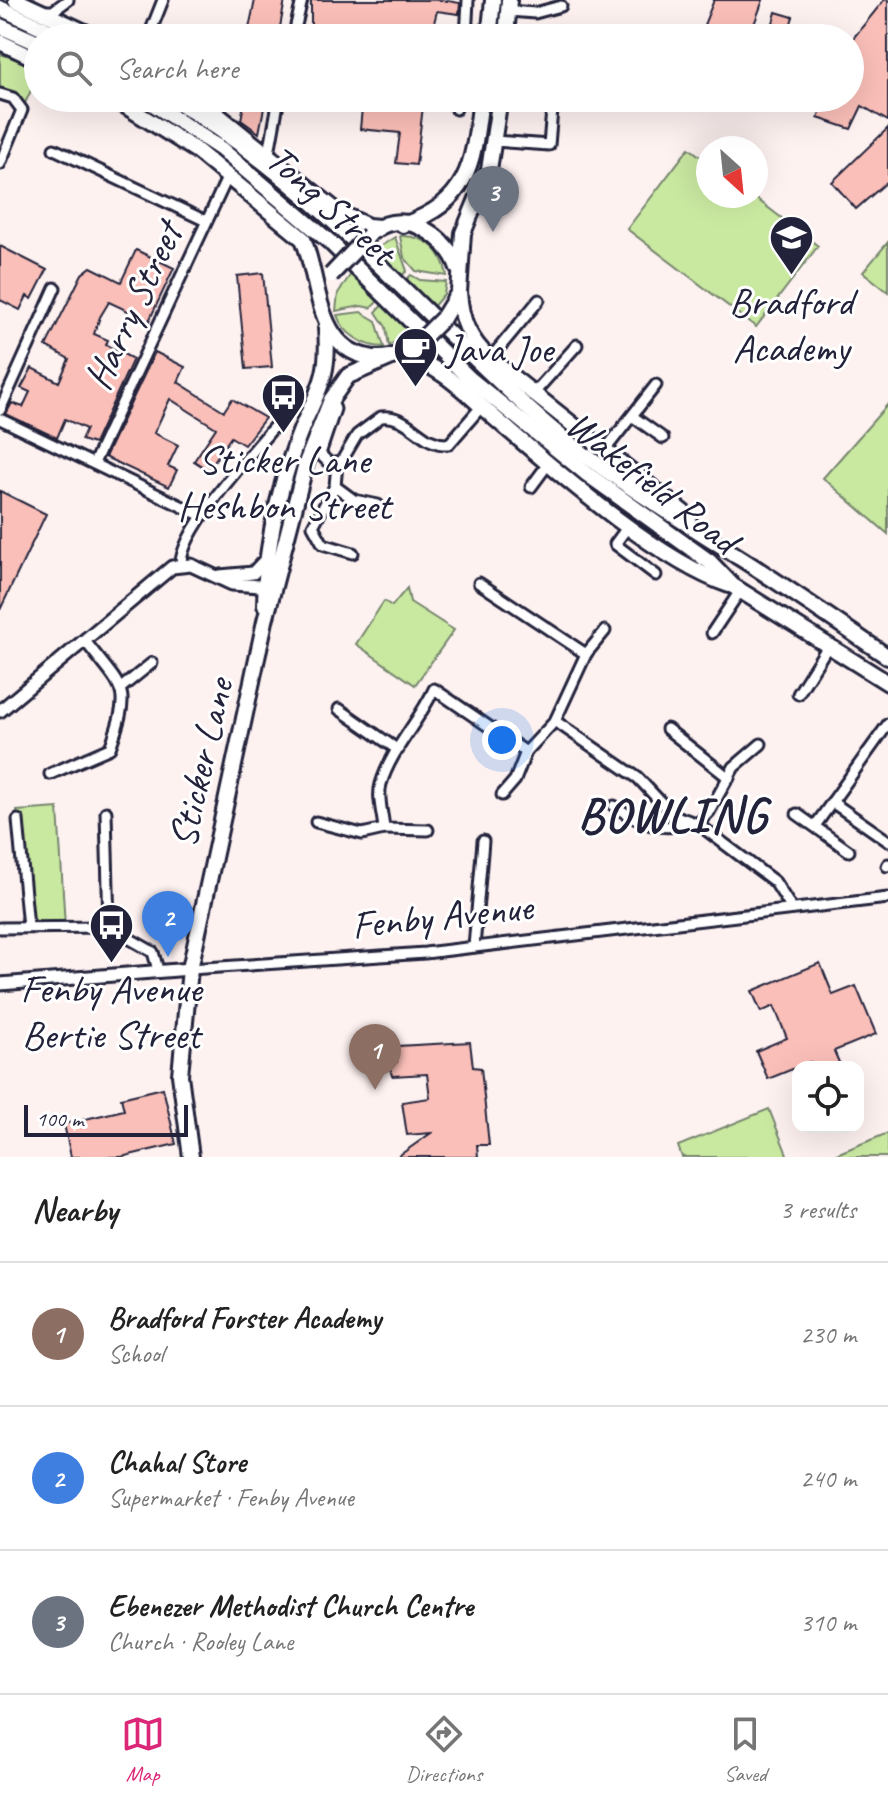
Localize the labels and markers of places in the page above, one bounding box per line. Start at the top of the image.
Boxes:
pin: 3 [467,166,519,232]
school or university icon: Bradford Academy [767,214,815,277]
place label: Bradford Academy [729,277,859,373]
place label: Java Joe [444,324,556,374]
cafe icon: Java Joe [391,325,439,388]
bus stop icon: Sticker Lane Heshbon Street [260,372,308,435]
place label: Sticker Lane Heshbon Street [178,435,394,531]
pin: 2 [142,891,194,957]
bus stop icon: Fenby Avenue Bertie Street [87,901,135,964]
place label: Fenby Avenue Bertie Street [20,964,205,1060]
pin: 1 [349,1024,401,1090]

